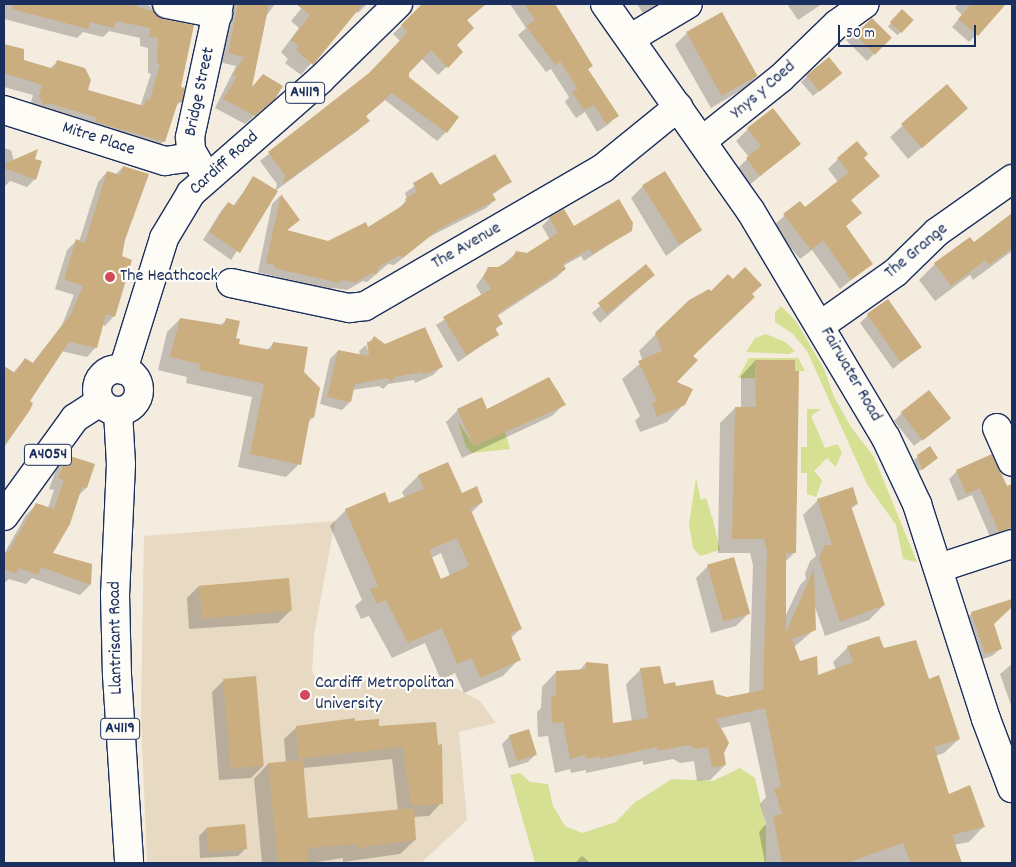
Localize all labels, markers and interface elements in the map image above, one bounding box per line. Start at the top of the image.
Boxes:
scale bar [841,15,978,47]
text: 50 m [846,23,875,45]
street label: Bridge Street [181,45,221,139]
street label: Ynys y Coed [727,57,801,125]
road number: A4119 [285,80,325,106]
street label: Mitre Place [59,118,137,162]
street label: Cardiff Road [186,127,264,201]
street label: The Avenue [428,218,506,276]
street label: The Grange [881,219,953,285]
place label: The Heathcock [120,266,218,288]
marker: The Heathcock [104,271,116,283]
street label: Fairwater Road [814,324,886,426]
road number: A4054 [23,442,73,468]
street label: Llantrisant Road [105,581,129,695]
place label: Cardiff Metropolitan University [315,674,454,716]
marker: Cardiff Metropolitan University [299,689,311,701]
road number: A4119 [100,716,140,742]

